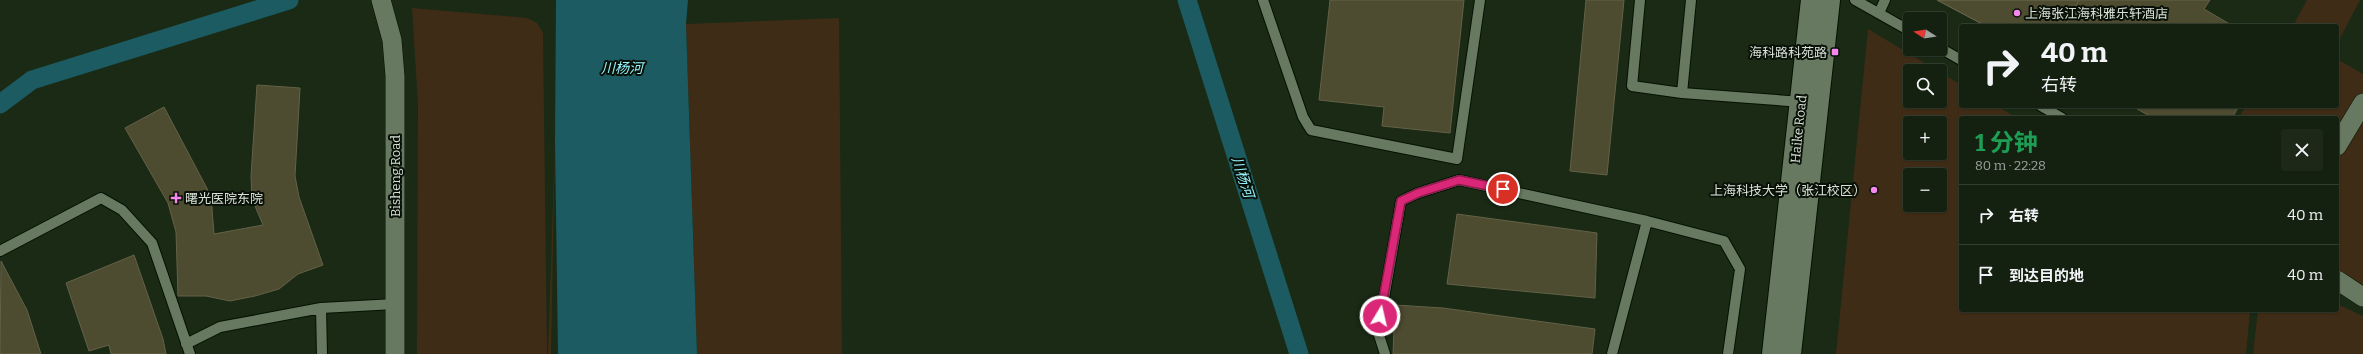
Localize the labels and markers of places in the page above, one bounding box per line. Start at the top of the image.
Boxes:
place label: 上海张江海科雅乐轩酒店 [2025,6,2168,21]
marker: 上海张江海科雅乐轩酒店 [2012,8,2022,18]
place label: 海科路科苑路 [1749,45,1827,60]
marker: 海科路科苑路 [1830,47,1840,57]
pin [1486,172,1520,206]
place label: 上海科技大学（张江校区） [1710,183,1866,198]
marker: 上海科技大学（张江校区） [1869,185,1879,195]
place label: 曙光医院东院 [185,191,263,206]
marker: 曙光医院东院 [170,192,182,204]

